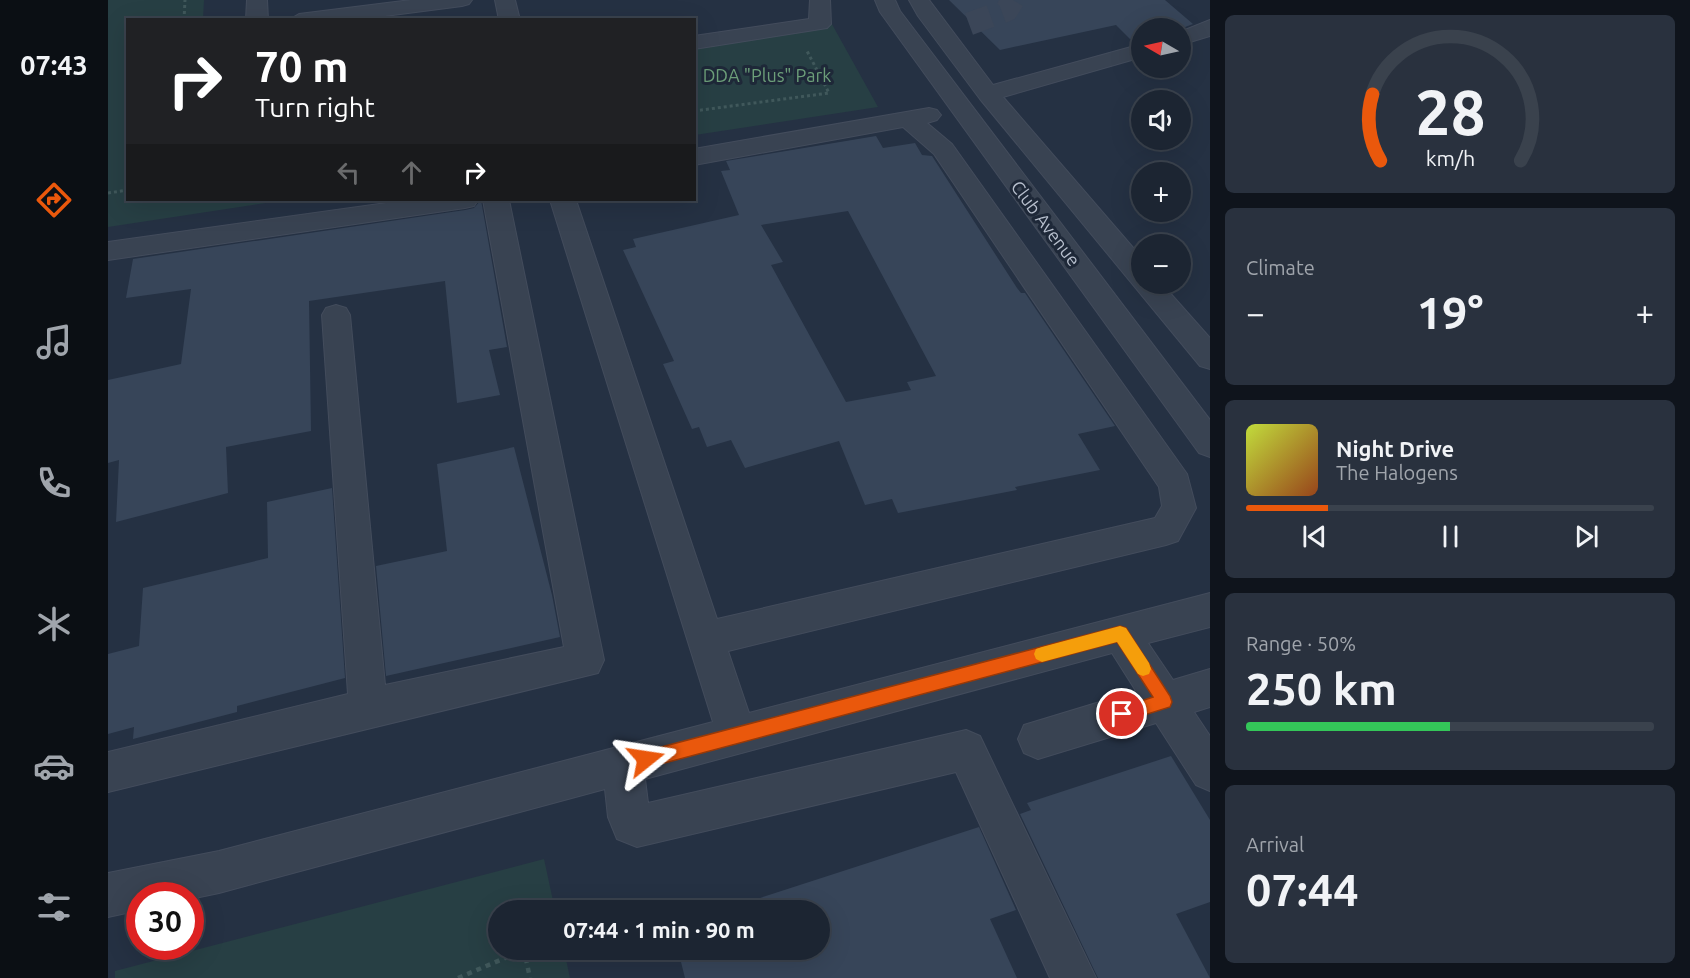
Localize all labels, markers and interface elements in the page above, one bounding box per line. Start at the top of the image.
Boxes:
north arrow [1131,18,1191,78]
map controls [1131,18,1191,294]
icon: right [156,42,234,120]
text: 70 m [255,43,349,90]
text: 07:43 [20,50,88,80]
park label: DDA "Plus" Park [703,65,831,85]
text: 28 [1415,77,1485,147]
button: sound [1131,90,1191,150]
text: Turn right [255,92,375,122]
text: km/h [1425,146,1475,170]
icon: left [332,156,365,189]
icon: ahead [395,156,428,189]
icon: right [458,156,491,189]
button: + [1131,162,1191,222]
street label: Club Avenue [1008,177,1084,269]
icon: directions [33,179,75,221]
button: − [1131,234,1191,294]
text: Climate [1246,256,1315,279]
text: 19° [1417,287,1483,338]
text: − [1246,294,1265,331]
text: + [1635,294,1654,331]
icon: music [33,321,75,363]
text: Night Drive [1336,436,1454,461]
text: The Halogens [1336,461,1458,484]
icon: phone [33,462,75,504]
icon: previous [1298,520,1331,553]
icon: pause [1434,520,1467,553]
icon: next [1570,520,1603,553]
icon: climate [33,603,75,645]
text: Range · 50% [1246,632,1356,655]
text: 250 km [1246,663,1397,714]
pin [1096,688,1147,739]
icon: arrive [1105,697,1138,730]
position arrow [614,727,678,791]
icon: car [33,745,75,787]
text: Arrival [1246,833,1304,856]
text: 07:44 [1246,864,1359,915]
speed limit sign: 30 [126,882,204,960]
icon: filters [33,886,75,928]
text: 07:44 · 1 min · 90 m [563,917,755,942]

